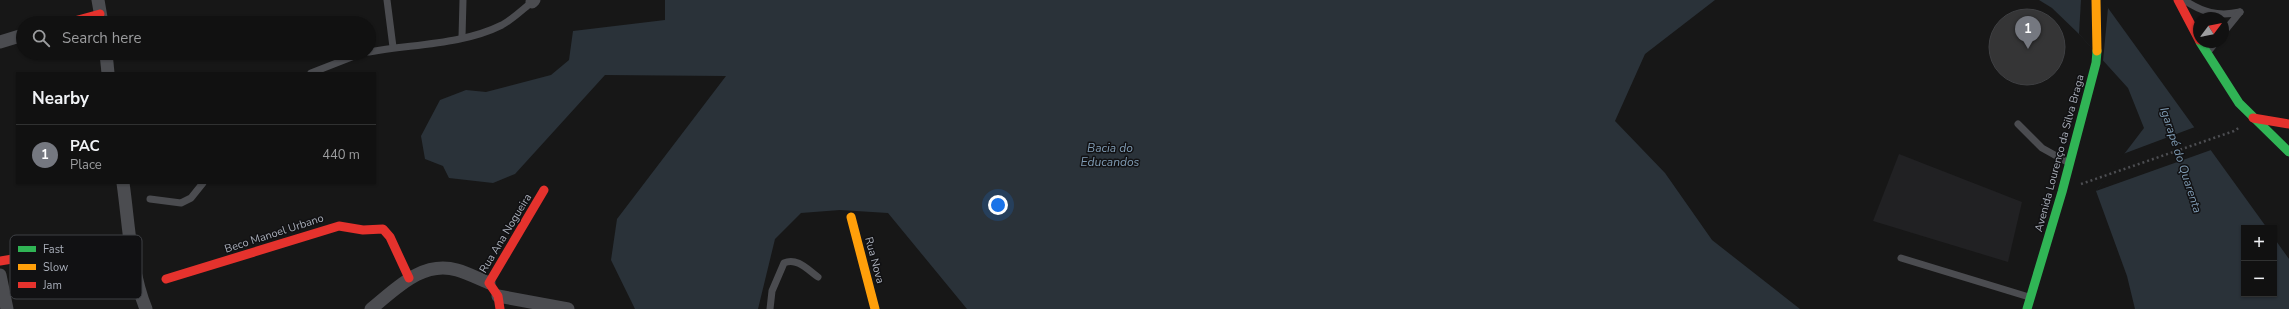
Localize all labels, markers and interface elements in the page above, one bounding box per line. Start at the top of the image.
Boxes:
north arrow [2193,12,2229,48]
search box [16,16,376,60]
pin: 1 [2015,16,2041,49]
icon: search [30,27,52,49]
text: Search here [62,28,142,48]
street label: Avenida Lourenço da Silva Braga [2031,73,2088,233]
text: Nearby [32,87,89,110]
water label: Igarapé do Quarenta [2156,105,2206,215]
text: PAC [70,136,100,156]
water label: Bacia do Educandos [1081,140,1140,170]
text: 1 [41,146,49,164]
text: 440 m [322,146,360,164]
text: Place [70,156,102,174]
street label: Rua Ana Nogueira [476,191,535,276]
your location [988,195,1008,215]
street label: Beco Manoel Urbano [223,210,326,257]
map controls [2241,225,2277,297]
button: + [2241,225,2277,261]
legend [10,235,142,299]
street label: Rua Nova [861,235,888,285]
text: Fast [43,242,64,257]
text: Slow [43,260,68,275]
button: − [2241,261,2277,297]
text: Jam [42,278,62,293]

